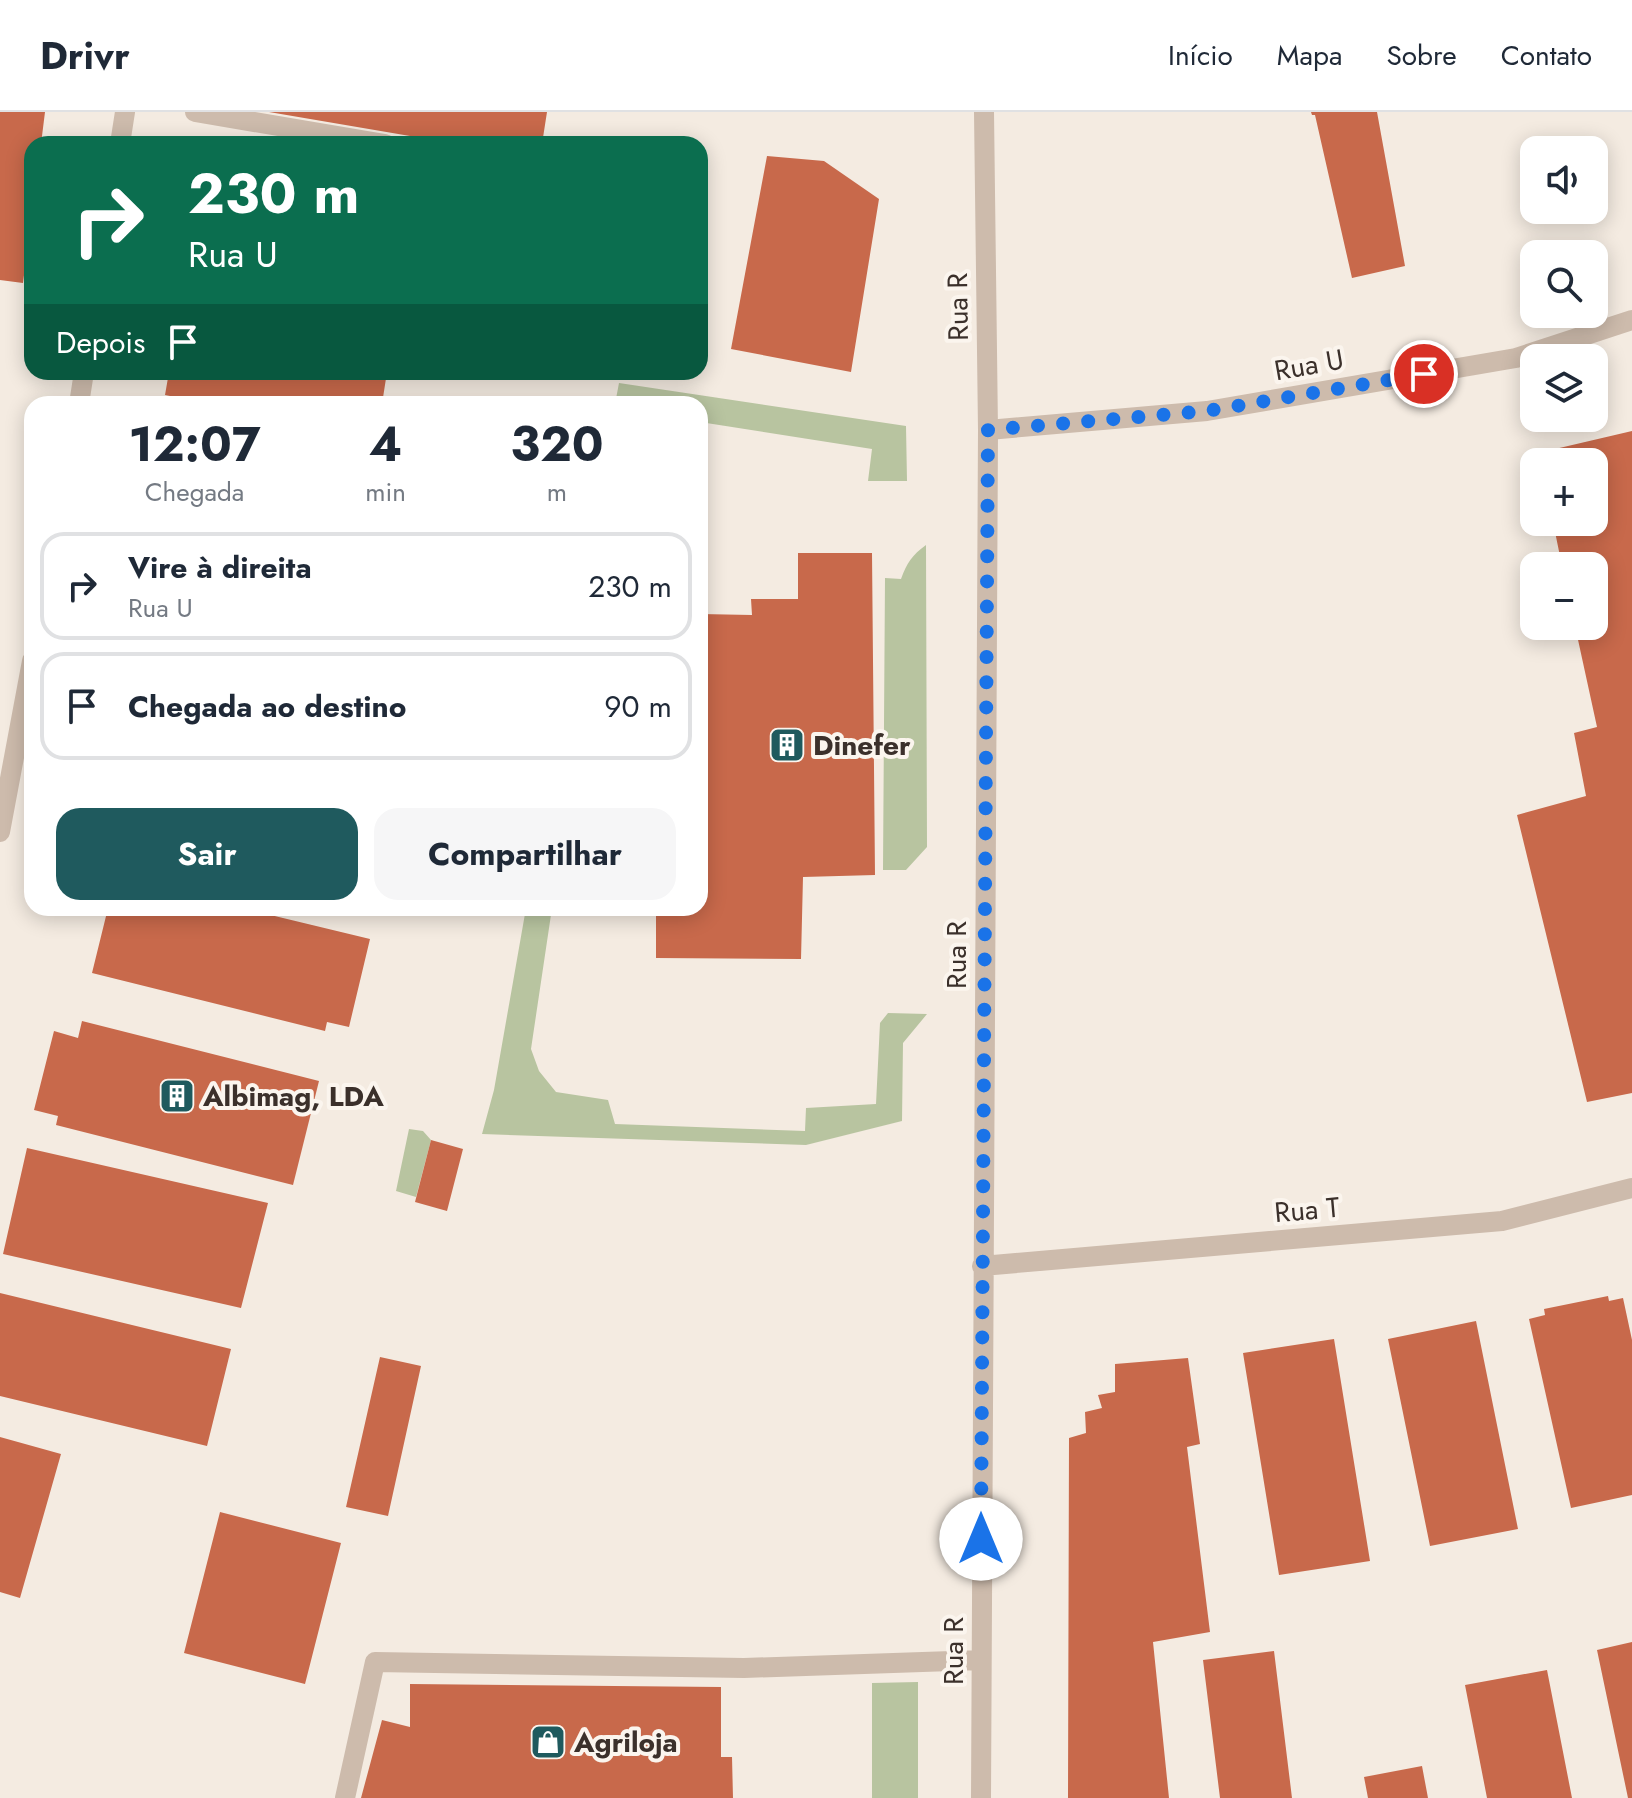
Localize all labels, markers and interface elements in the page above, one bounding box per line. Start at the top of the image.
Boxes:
text: Drivr [40,28,130,83]
text: Início [1168,35,1233,76]
text: Mapa [1277,35,1342,76]
text: Sobre [1386,35,1457,76]
text: Contato [1501,35,1592,76]
map controls [1520,136,1608,640]
button: sound [1520,136,1608,224]
text: 230 m [188,153,359,234]
icon: right [56,168,160,272]
text: Rua U [188,228,278,280]
button: search [1520,240,1608,328]
street label: Rua R [937,272,979,341]
icon: arrive [161,320,205,364]
text: Depois [56,321,145,364]
street label: Rua U [1271,339,1347,391]
pin [1390,340,1458,408]
button: layers [1520,344,1608,432]
icon: arrive [1402,352,1446,396]
text: 12:07 [129,410,261,479]
text: 4 [369,410,402,479]
text: 320 [510,410,603,479]
button: + [1520,448,1608,536]
text: Chegada [145,473,244,511]
text: min [365,473,406,511]
text: m [547,473,567,511]
text: Vire à direita [128,546,312,589]
button: − [1520,552,1608,640]
icon: right [60,564,104,608]
text: 230 m [588,565,672,608]
text: Rua U [128,589,193,627]
icon: arrive [60,684,104,728]
text: Chegada ao destino [128,685,406,728]
text: 90 m [604,685,672,728]
place label: Dinefer [813,725,911,766]
building icon: Dinefer [768,726,806,764]
button: Sair [56,808,358,900]
button: Compartilhar [374,808,676,900]
street label: Rua R [936,921,977,989]
place label: Albimag, LDA [202,1076,384,1117]
building icon: Albimag, LDA [158,1077,196,1115]
street label: Rua T [1273,1187,1341,1233]
position arrow [939,1497,1023,1581]
street label: Rua R [933,1617,974,1685]
place label: Agriloja [573,1722,678,1763]
shop icon: Agriloja [529,1723,567,1761]

